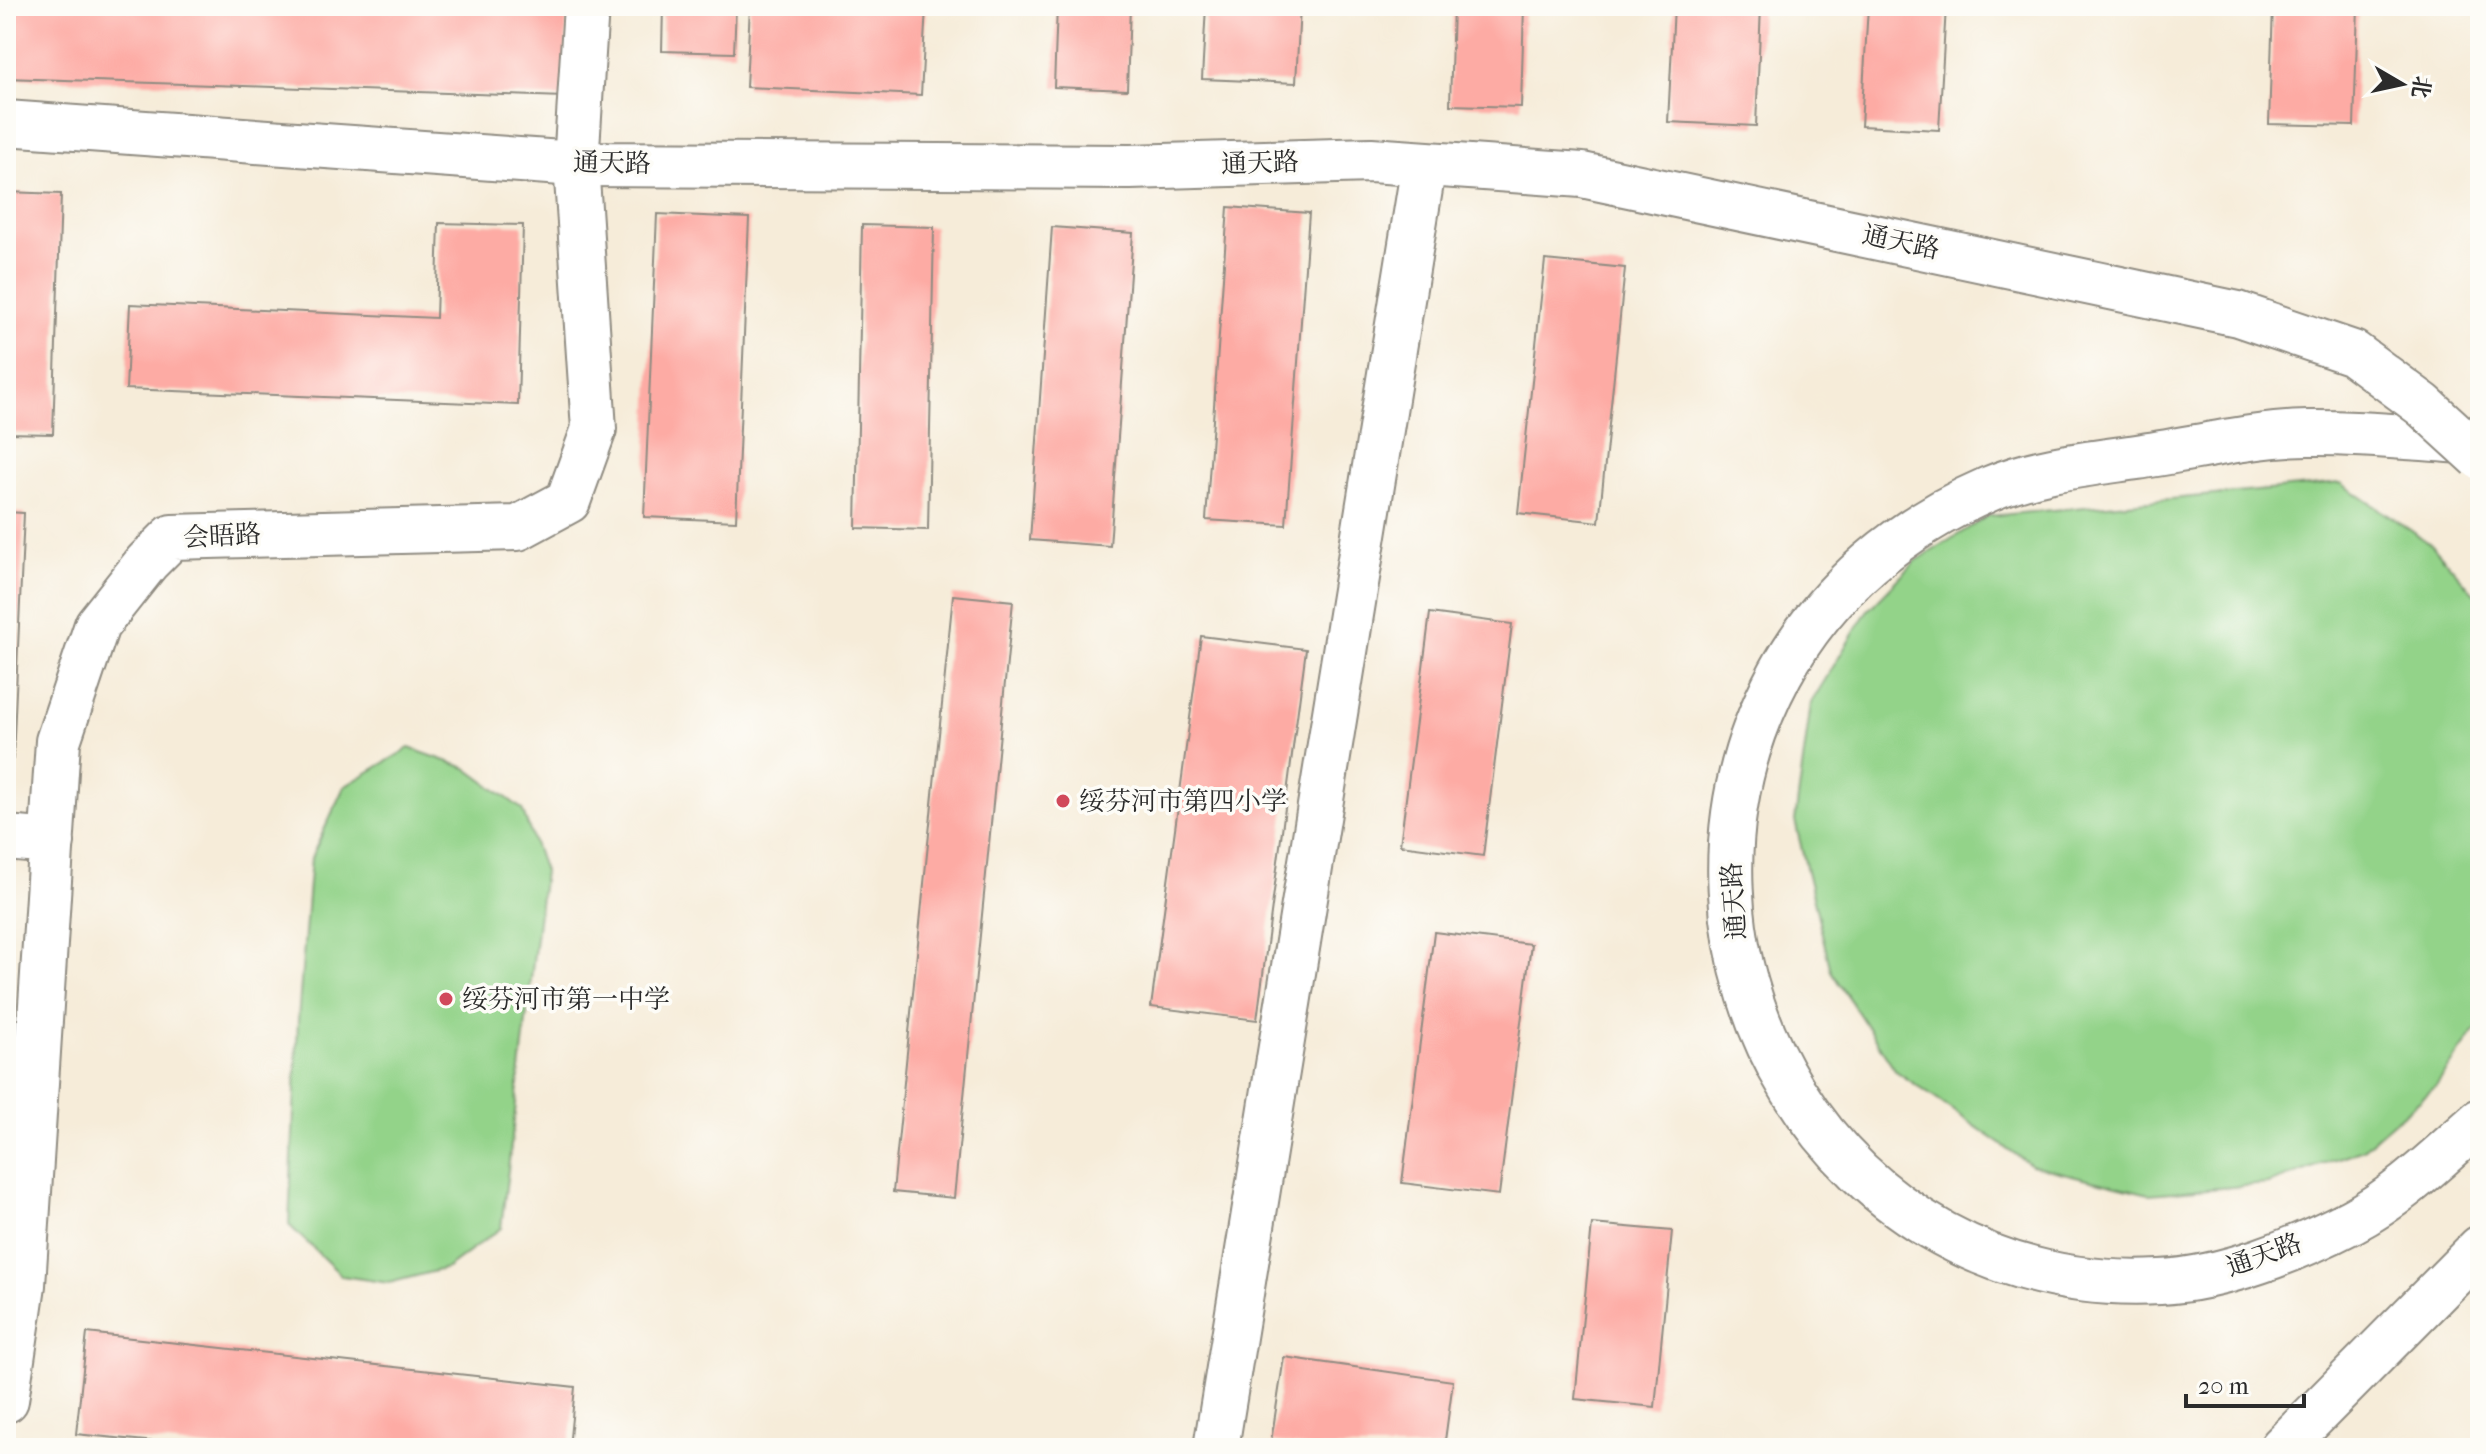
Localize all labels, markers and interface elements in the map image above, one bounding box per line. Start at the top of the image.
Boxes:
north arrow [2362,44,2442,124]
text: 北 [2406,74,2435,100]
street label: 通天路 [1220,146,1300,180]
street label: 通天路 [573,147,651,179]
street label: 通天路 [1860,219,1942,265]
street label: 会晤路 [182,518,262,554]
place label: 绥芬河市第四小学 [1079,786,1287,817]
marker: 绥芬河市第四小学 [1054,792,1072,810]
street label: 通天路 [1716,861,1752,941]
place label: 绥芬河市第一中学 [462,984,670,1015]
marker: 绥芬河市第一中学 [437,990,455,1008]
street label: 通天路 [2222,1227,2306,1283]
scale bar [2186,1358,2304,1408]
text: 20 m [2198,1372,2249,1400]

